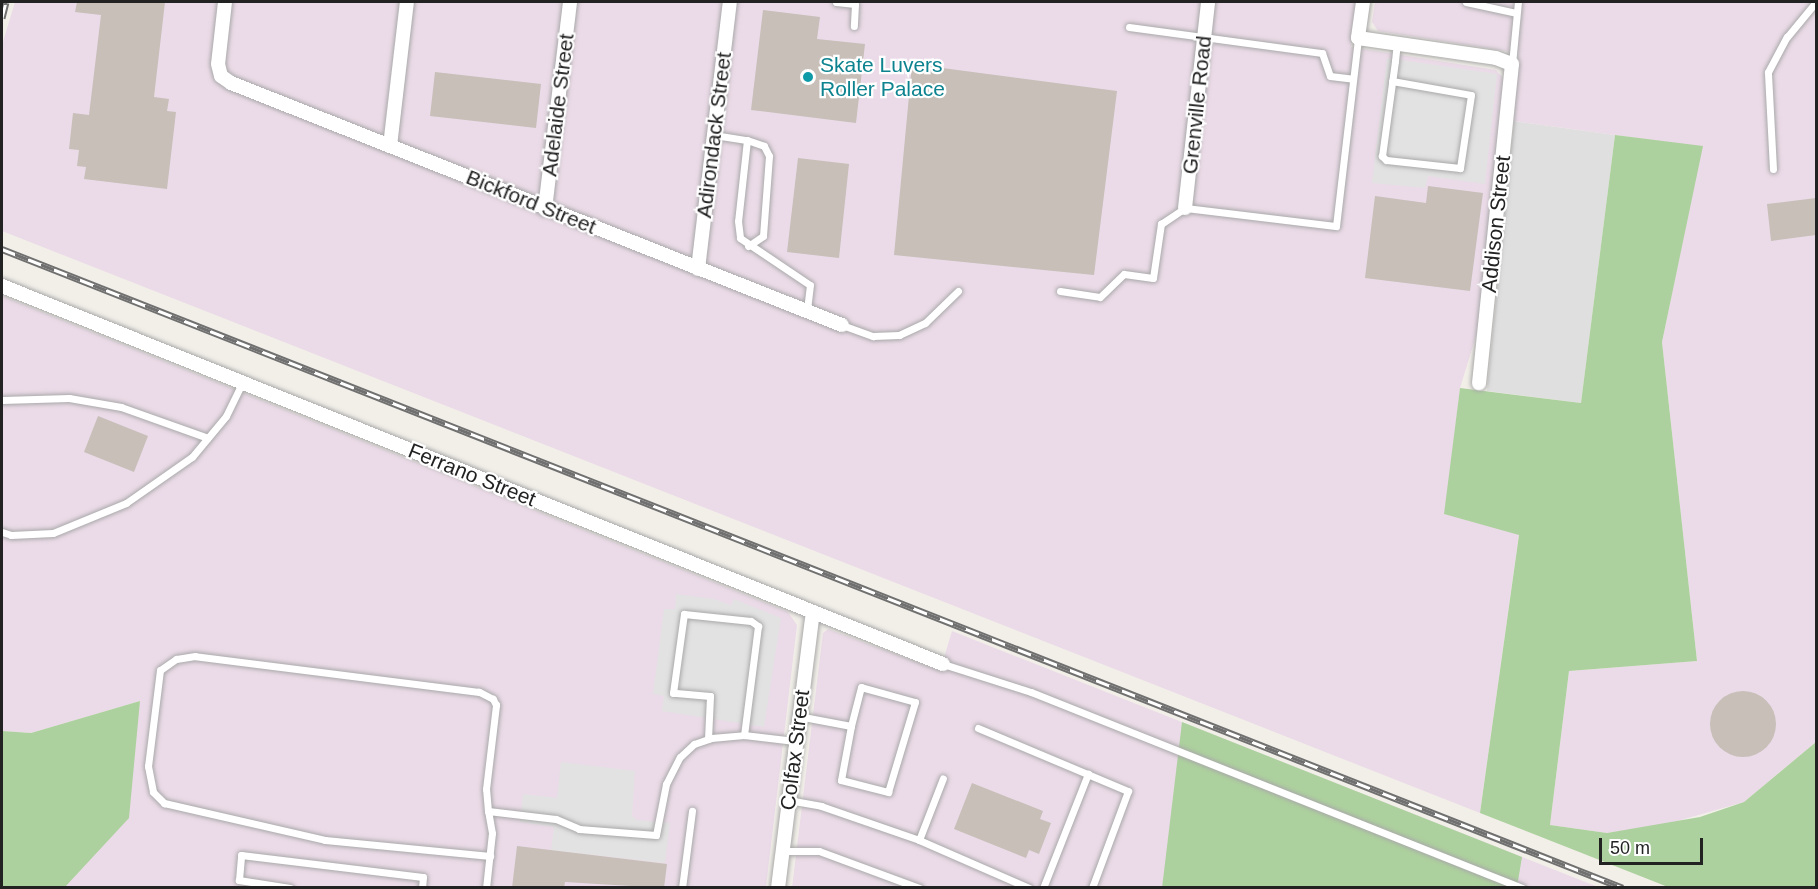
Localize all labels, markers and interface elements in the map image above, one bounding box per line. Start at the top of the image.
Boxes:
street label: Adelaide Street [537,32,579,178]
street label: Grenville Road [1177,35,1217,175]
street label: Adirondack Street [691,51,737,219]
place label: Skate Luvers Roller Palace [820,52,945,102]
marker: Skate Luvers Roller Palace [801,70,815,84]
street label: Addison Street [1476,154,1516,294]
street label: Bickford Street [462,165,600,239]
street label: Ferrano Street [405,438,539,512]
street label: Colfax Street [775,688,815,812]
scale bar [1602,826,1706,864]
text: 50 m [1610,838,1650,858]

